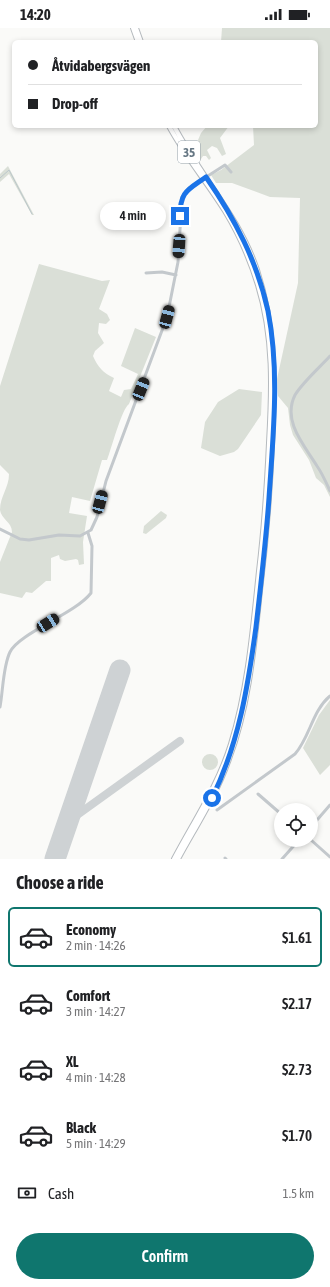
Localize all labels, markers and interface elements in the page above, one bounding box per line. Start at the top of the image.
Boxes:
text: 14:20 [20,6,51,23]
text: Åtvidabergsvägen [52,57,150,74]
text: Drop-off [52,95,98,112]
road number: 35 [178,141,200,163]
callout: 4 min [100,202,166,230]
route end [171,207,189,225]
text: 4 min [120,208,146,223]
car [172,234,186,258]
car [158,304,176,330]
car [131,376,151,402]
car [91,489,109,515]
car [35,612,61,634]
route start [203,789,221,807]
map controls [274,803,318,847]
button: locate [274,803,318,847]
text: Choose a ride [16,872,104,893]
icon: car [18,919,54,955]
text: Economy [66,921,116,938]
text: $1.61 [282,929,312,946]
text: 2 min · 14:26 [66,938,126,953]
icon: car [18,985,54,1021]
text: Comfort [66,987,110,1004]
text: $2.17 [282,995,312,1012]
text: 3 min · 14:27 [66,1004,126,1019]
icon: car [18,1051,54,1087]
text: XL [66,1053,79,1070]
text: $2.73 [282,1061,312,1078]
text: 4 min · 14:28 [66,1070,126,1085]
icon: car [18,1117,54,1153]
text: Black [66,1119,96,1136]
text: $1.70 [282,1127,312,1144]
text: 5 min · 14:29 [66,1136,126,1151]
icon: cash [16,1182,38,1204]
text: Cash [48,1185,74,1202]
text: 1.5 km [283,1186,314,1201]
button: Confirm [16,1233,314,1279]

